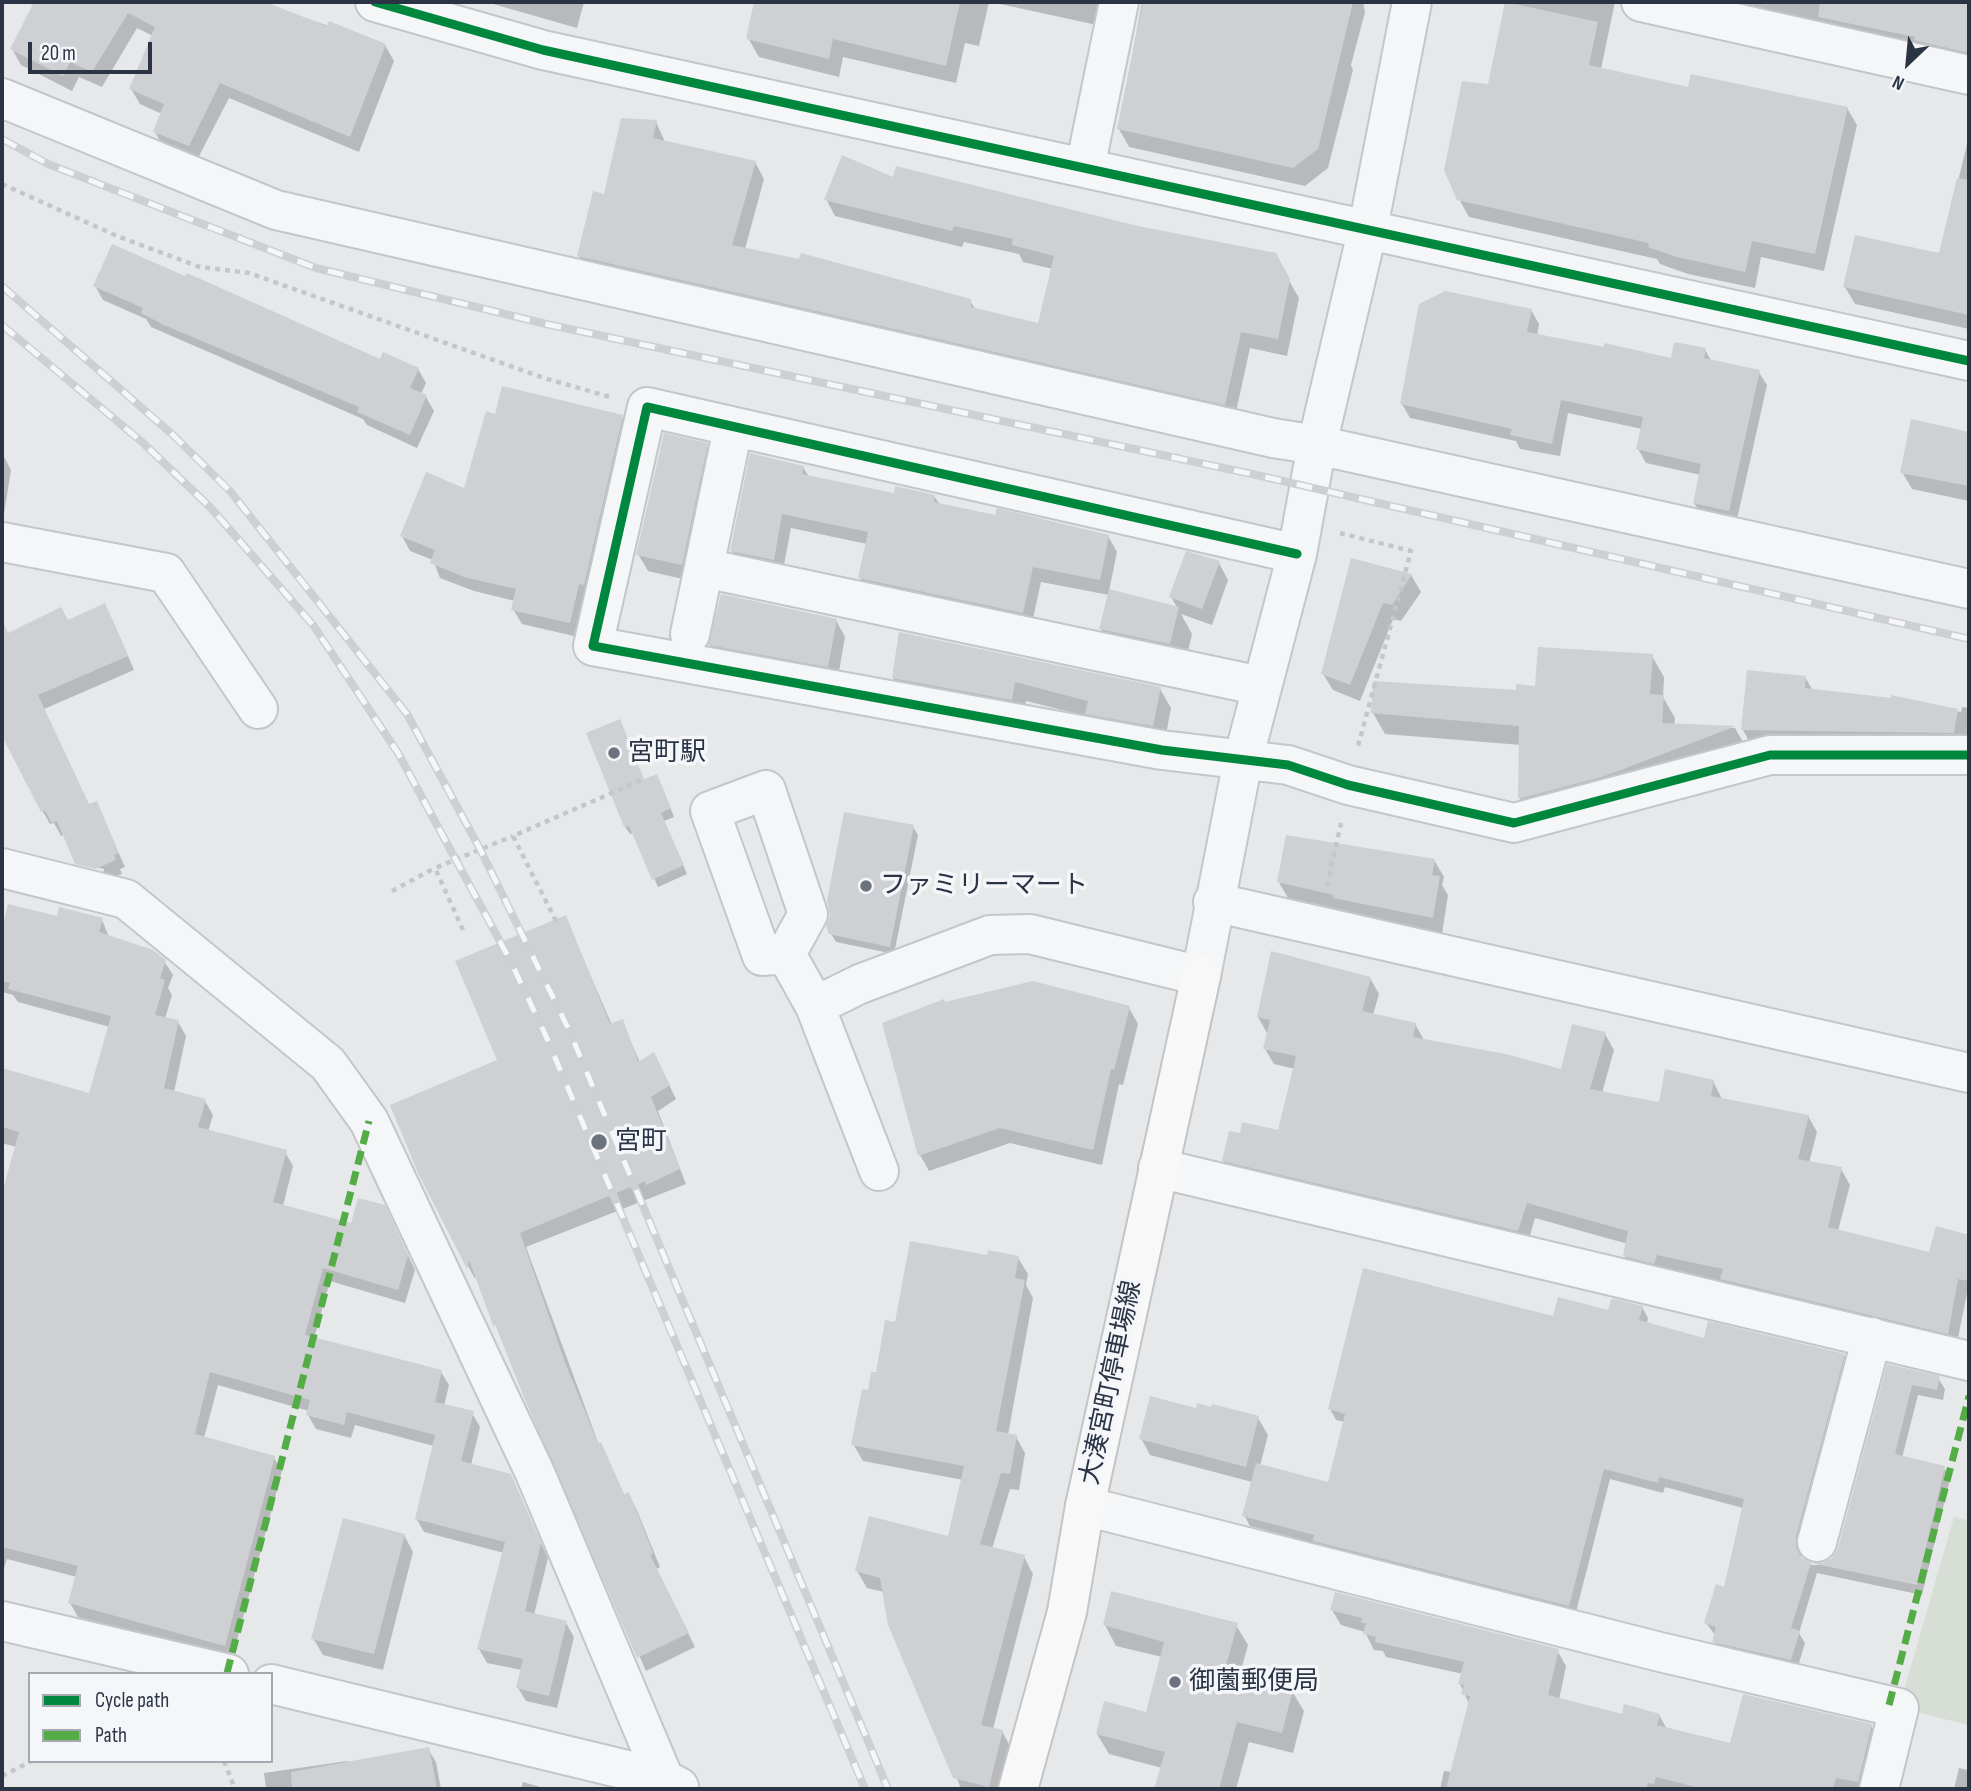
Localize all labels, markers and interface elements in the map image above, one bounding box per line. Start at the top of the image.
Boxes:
scale bar [32,28,156,72]
north arrow [1873,28,1943,98]
text: 20 m [41,41,76,66]
text: N [1889,70,1908,95]
place label: 宮町駅 [628,737,706,769]
marker: 宮町駅 [606,745,622,761]
place label: ファミリーマート [880,870,1088,902]
marker: ファミリーマート [858,878,874,894]
place label: 宮町 [615,1126,667,1158]
marker: 宮町 [589,1132,609,1152]
street label: 大湊宮町停車場線 [1075,1278,1149,1488]
place label: 御薗郵便局 [1189,1666,1319,1698]
legend [28,1672,273,1763]
marker: 御薗郵便局 [1167,1674,1183,1690]
text: Cycle path [95,1688,169,1713]
text: Path [95,1723,127,1748]

